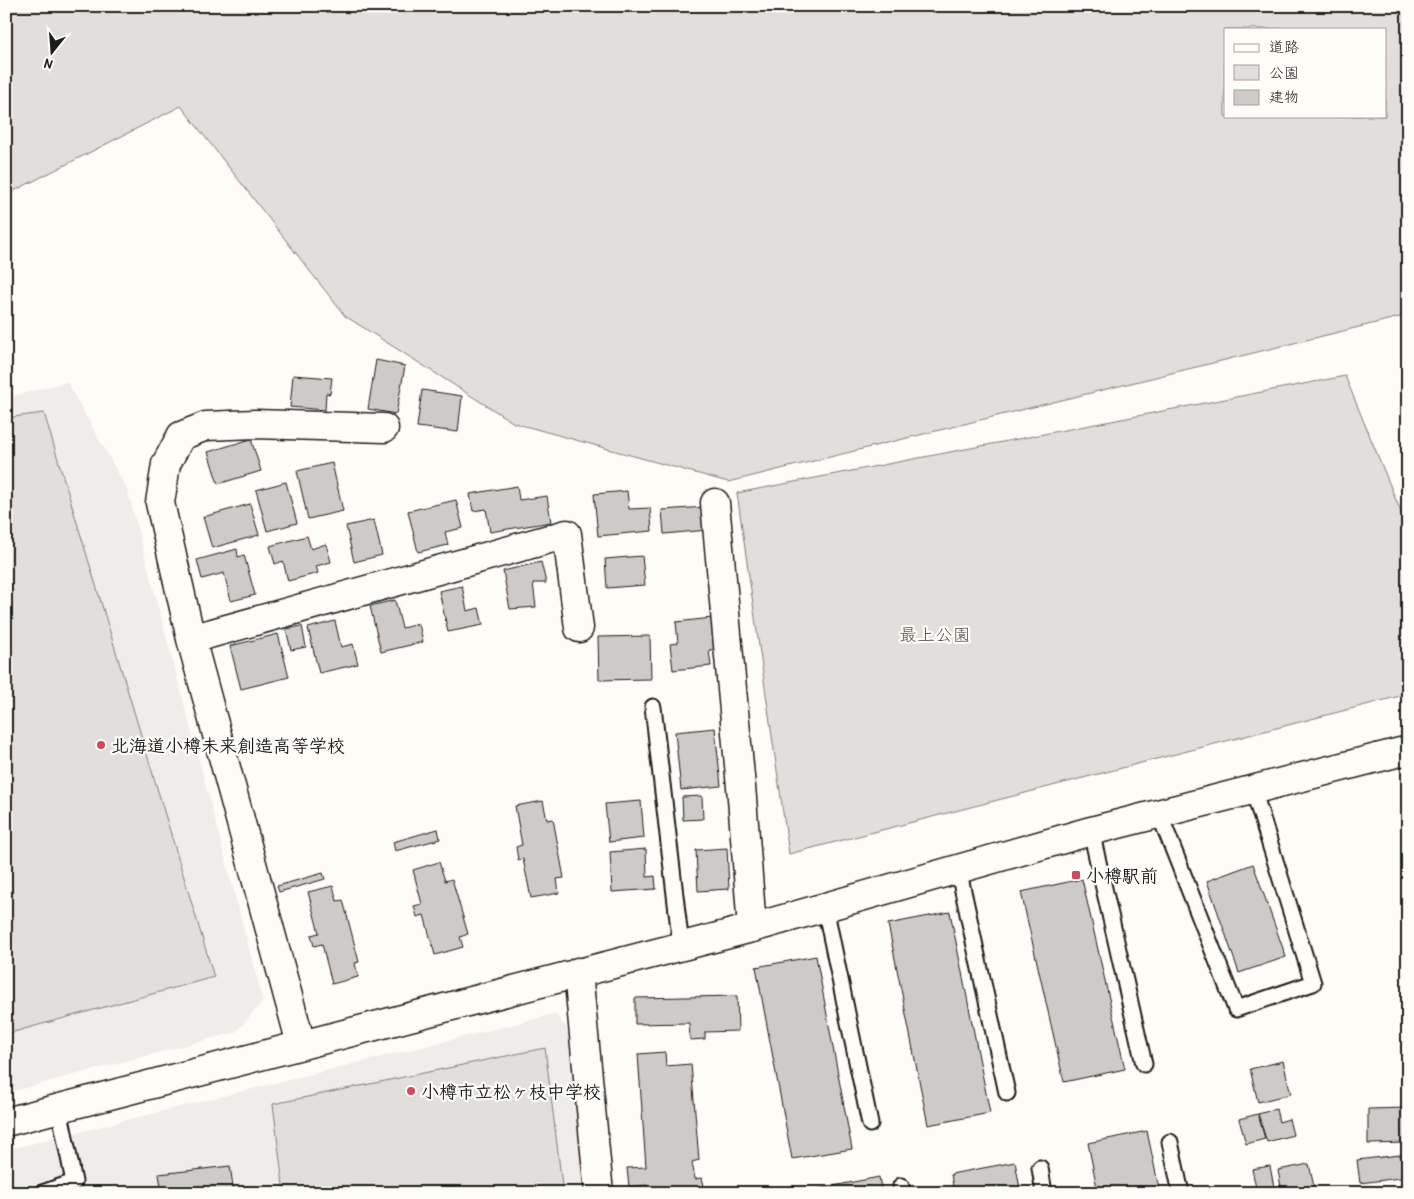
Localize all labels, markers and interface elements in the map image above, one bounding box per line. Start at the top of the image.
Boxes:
north arrow [28,28,78,78]
legend [1224,28,1386,118]
text: 道路 [1269,36,1299,57]
text: N [41,55,54,75]
text: 公園 [1269,62,1299,83]
text: 建物 [1269,86,1299,107]
park label: 最上公園 [899,622,971,647]
place label: 北海道小樽未来創造高等学校 [111,733,345,758]
marker: 北海道小樽未来創造高等学校 [95,739,107,751]
place label: 小樽駅前 [1086,863,1158,888]
marker: 小樽駅前 [1070,869,1082,881]
place label: 小樽市立松ヶ枝中学校 [421,1079,601,1104]
marker: 小樽市立松ヶ枝中学校 [405,1085,417,1097]

